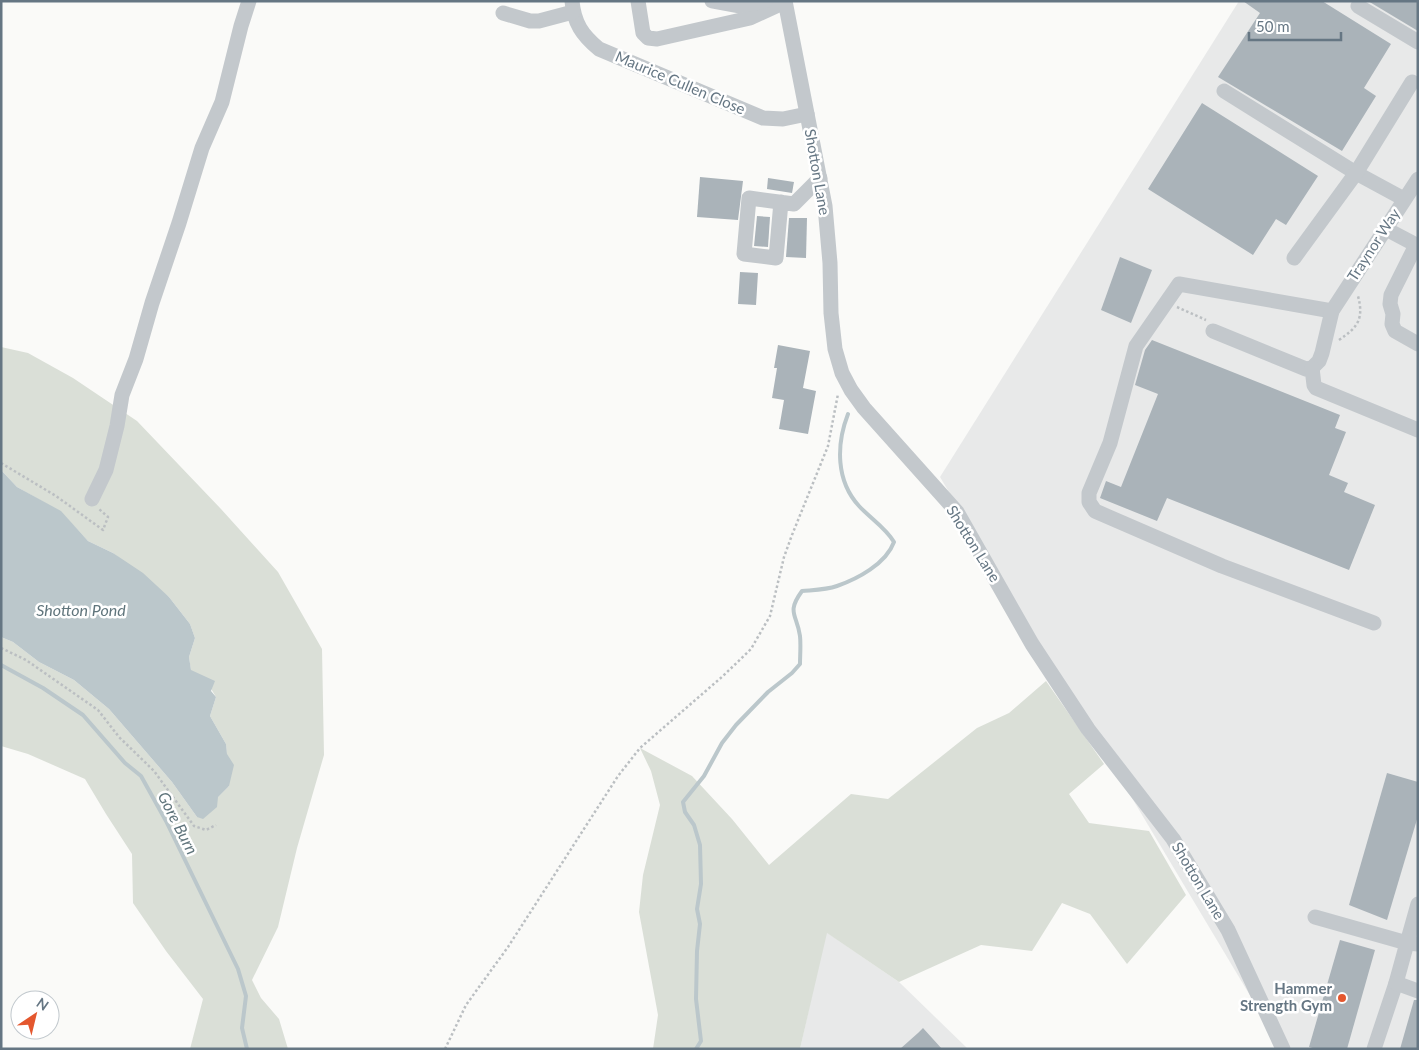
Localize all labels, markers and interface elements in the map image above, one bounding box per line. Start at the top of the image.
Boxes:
scale bar [1249,10,1342,42]
text: 50 m [1256,17,1290,35]
street label: Maurice Cullen Close [613,47,748,118]
street label: Shotton Lane [802,127,834,216]
street label: Traynor Way [1343,205,1403,284]
street label: Shotton Lane [943,502,1005,585]
water label: Shotton Pond [36,600,126,619]
water label: Gore Burn [155,788,202,857]
street label: Shotton Lane [1169,839,1229,923]
place label: Hammer Strength Gym [1240,979,1332,1014]
north arrow [10,990,60,1040]
marker: Hammer Strength Gym [1336,992,1348,1004]
text: N [33,994,52,1014]

